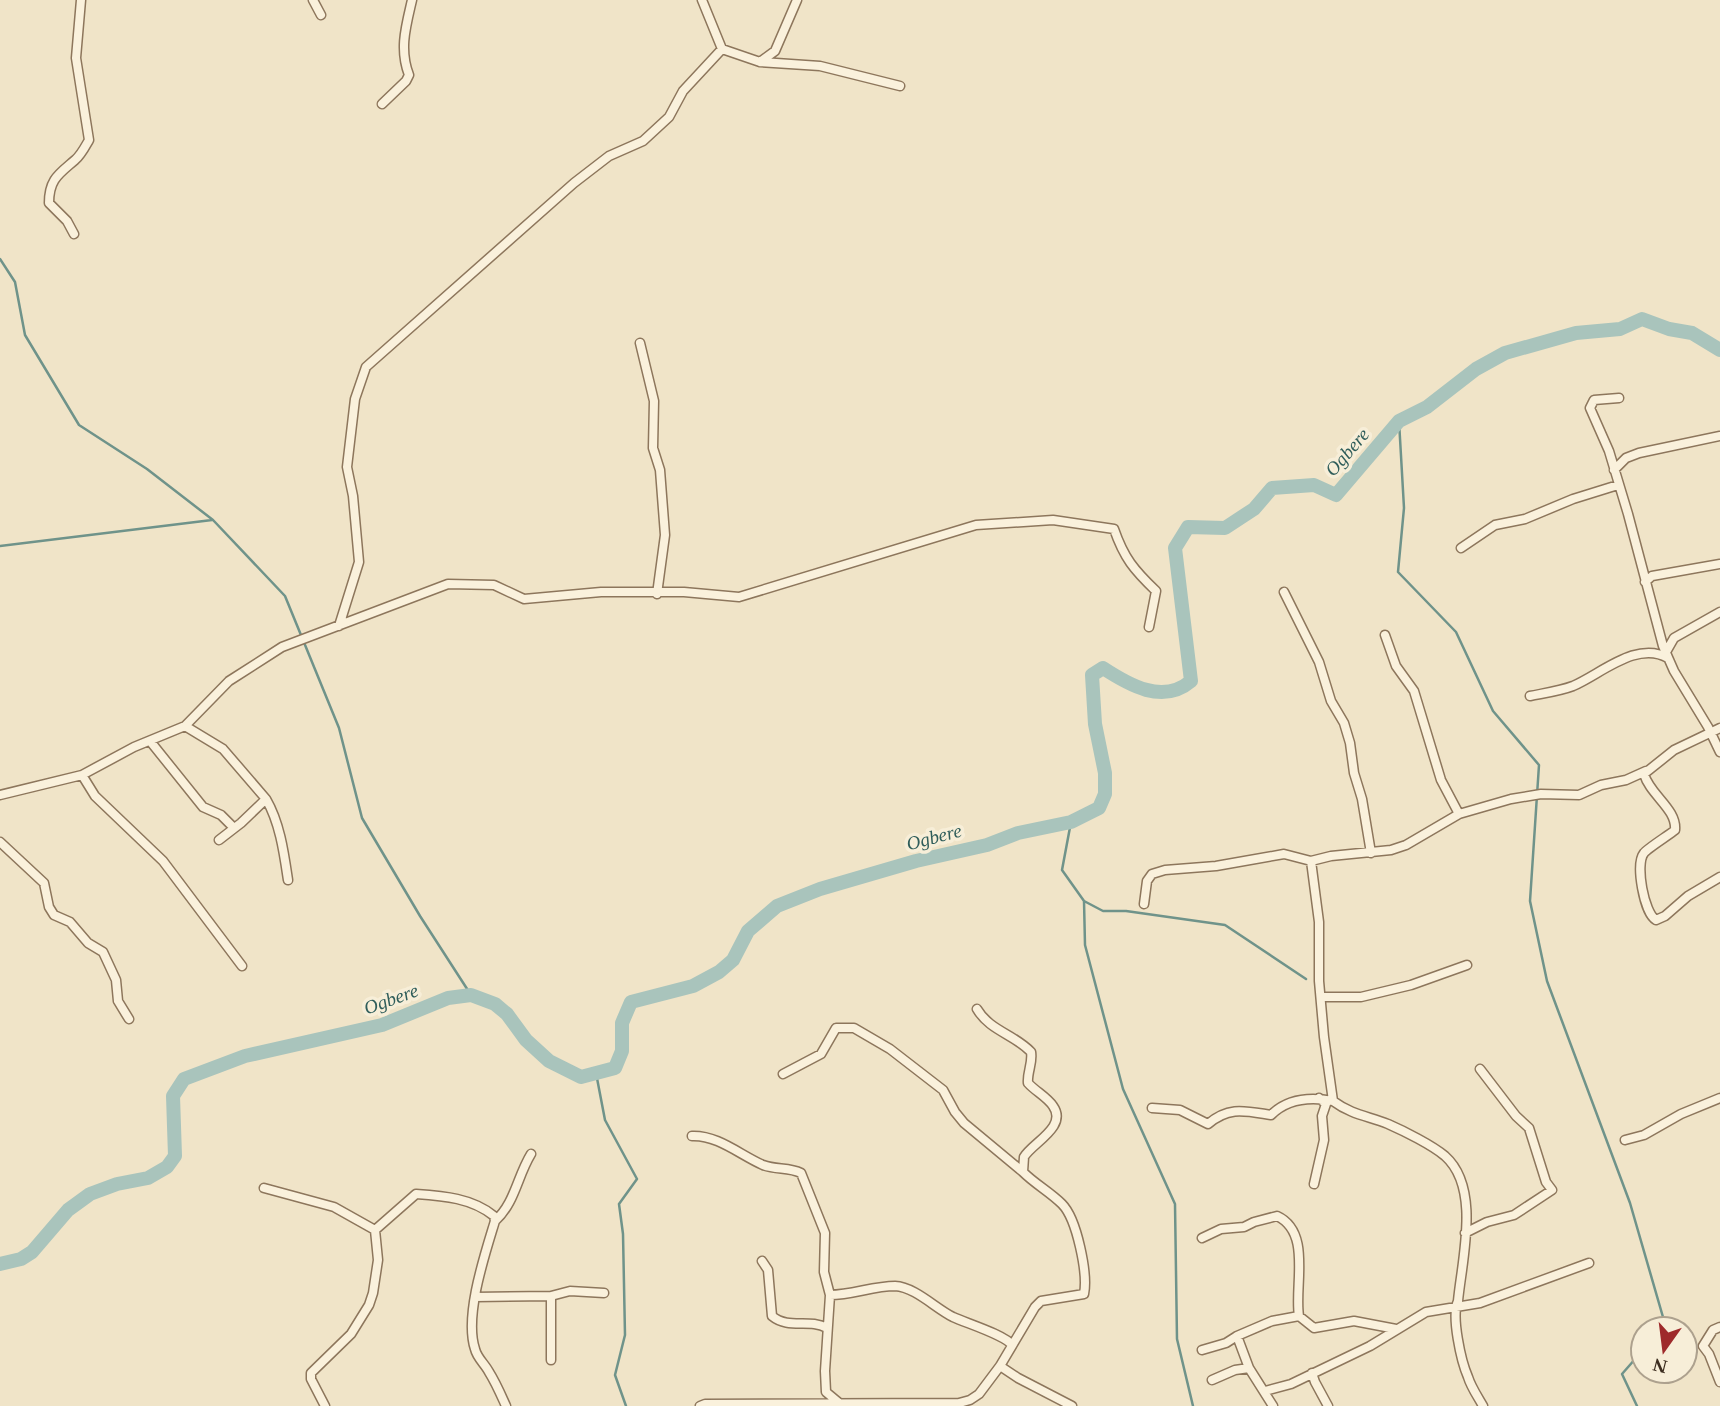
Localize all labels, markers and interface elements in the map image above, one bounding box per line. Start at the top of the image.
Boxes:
water label: Ogbere [1321,424,1373,480]
water label: Ogbere [904,820,964,854]
water label: Ogbere [361,980,421,1018]
north arrow [1629,1315,1699,1385]
text: N [1651,1354,1669,1378]

